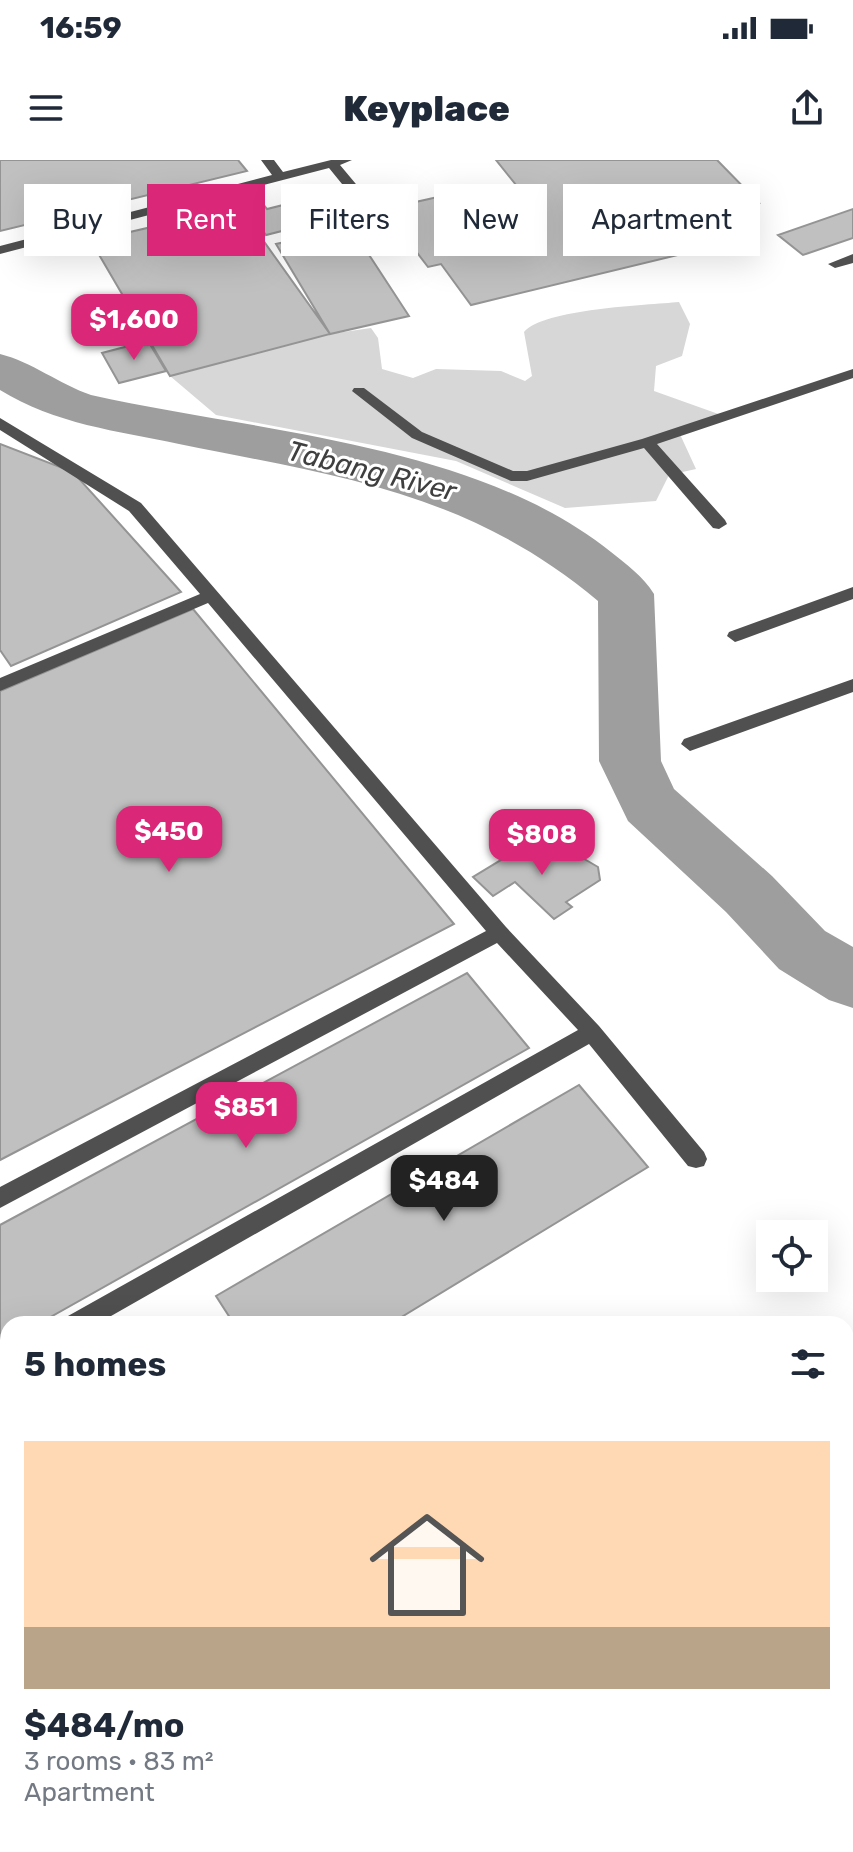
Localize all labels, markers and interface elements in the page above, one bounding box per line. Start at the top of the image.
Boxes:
text: 16:59 [40,10,122,46]
icon: menu [24,86,68,130]
icon: share [785,86,829,130]
text: Keyplace [343,87,510,130]
chip: Buy [24,184,131,256]
chip: Rent [147,184,265,256]
chip: Filters [281,184,418,256]
chip: New [434,184,547,256]
chip: Apartment [563,184,760,256]
pin: $1,600 [69,294,199,362]
text: $1,600 [89,304,179,335]
water label: Tabang River [284,434,461,508]
pin: $450 [122,806,216,874]
pin: $808 [495,809,589,877]
text: $450 [134,816,204,847]
text: $808 [507,819,577,850]
pin: $851 [199,1082,293,1150]
text: $851 [214,1092,278,1123]
pin: $484 [397,1155,491,1223]
text: $484 [409,1165,479,1196]
map controls [756,1220,828,1292]
button: locate [756,1220,828,1292]
icon: filters [786,1342,830,1386]
text: 5 homes [24,1344,166,1385]
icon: home [355,1493,499,1637]
text: $484/mo [24,1705,185,1746]
text: 3 rooms · 83 m² [24,1746,214,1777]
text: Apartment [24,1777,155,1808]

